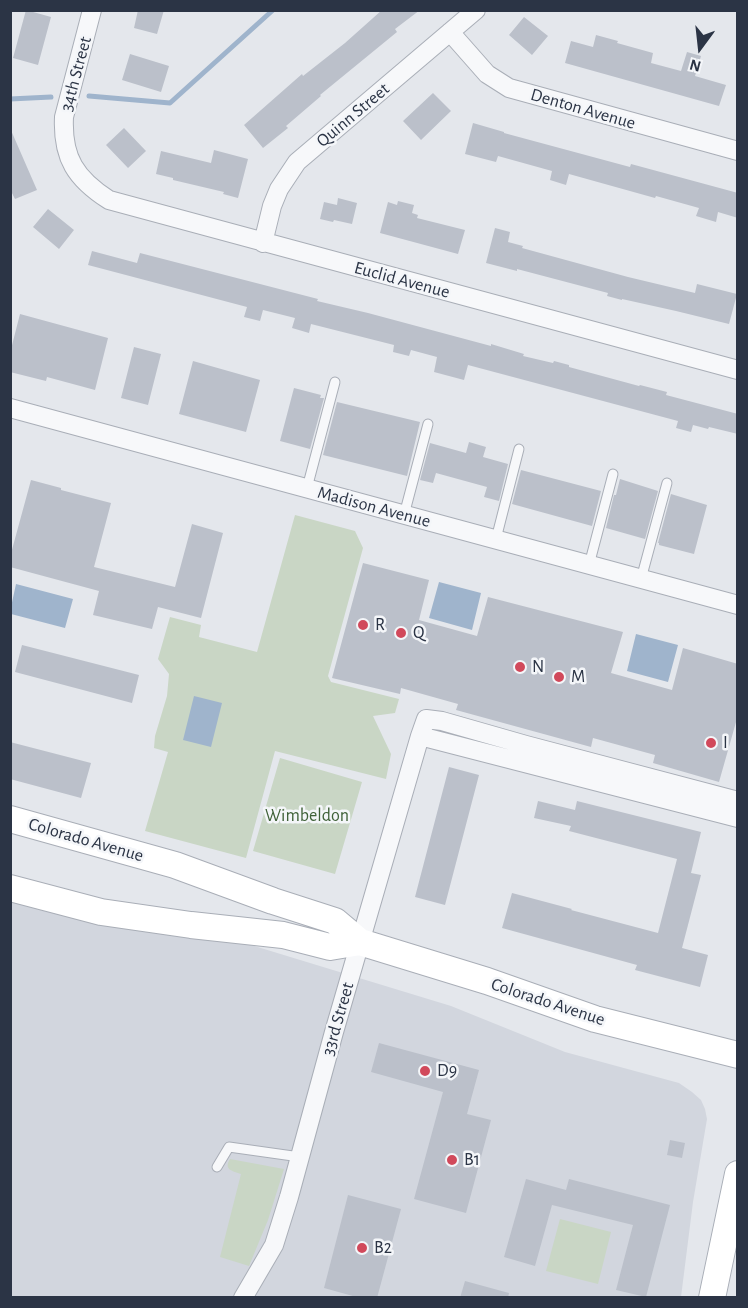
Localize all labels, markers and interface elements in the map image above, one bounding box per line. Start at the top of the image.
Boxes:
north arrow [670,18,730,78]
street label: 34th Street [56,34,96,114]
text: N [688,56,703,75]
street label: Quinn Street [312,78,394,152]
street label: Denton Avenue [528,84,638,134]
street label: Euclid Avenue [352,257,452,303]
street label: Madison Avenue [315,482,433,532]
place label: R [375,614,385,636]
marker: R [356,618,370,632]
place label: Q [413,622,425,644]
marker: Q [394,626,408,640]
place label: N [532,656,544,678]
marker: N [513,660,527,674]
place label: M [571,666,585,688]
marker: M [552,670,566,684]
place label: I [723,732,728,754]
marker: I [704,736,718,750]
park label: Wimbeldon [265,805,349,827]
street label: Colorado Avenue [26,813,146,867]
street label: Colorado Avenue [488,973,608,1031]
street label: 33rd Street [317,980,359,1058]
place label: D9 [437,1060,457,1082]
marker: D9 [418,1064,432,1078]
place label: B1 [464,1149,480,1171]
marker: B1 [445,1153,459,1167]
place label: B2 [374,1237,392,1259]
marker: B2 [355,1241,369,1255]

